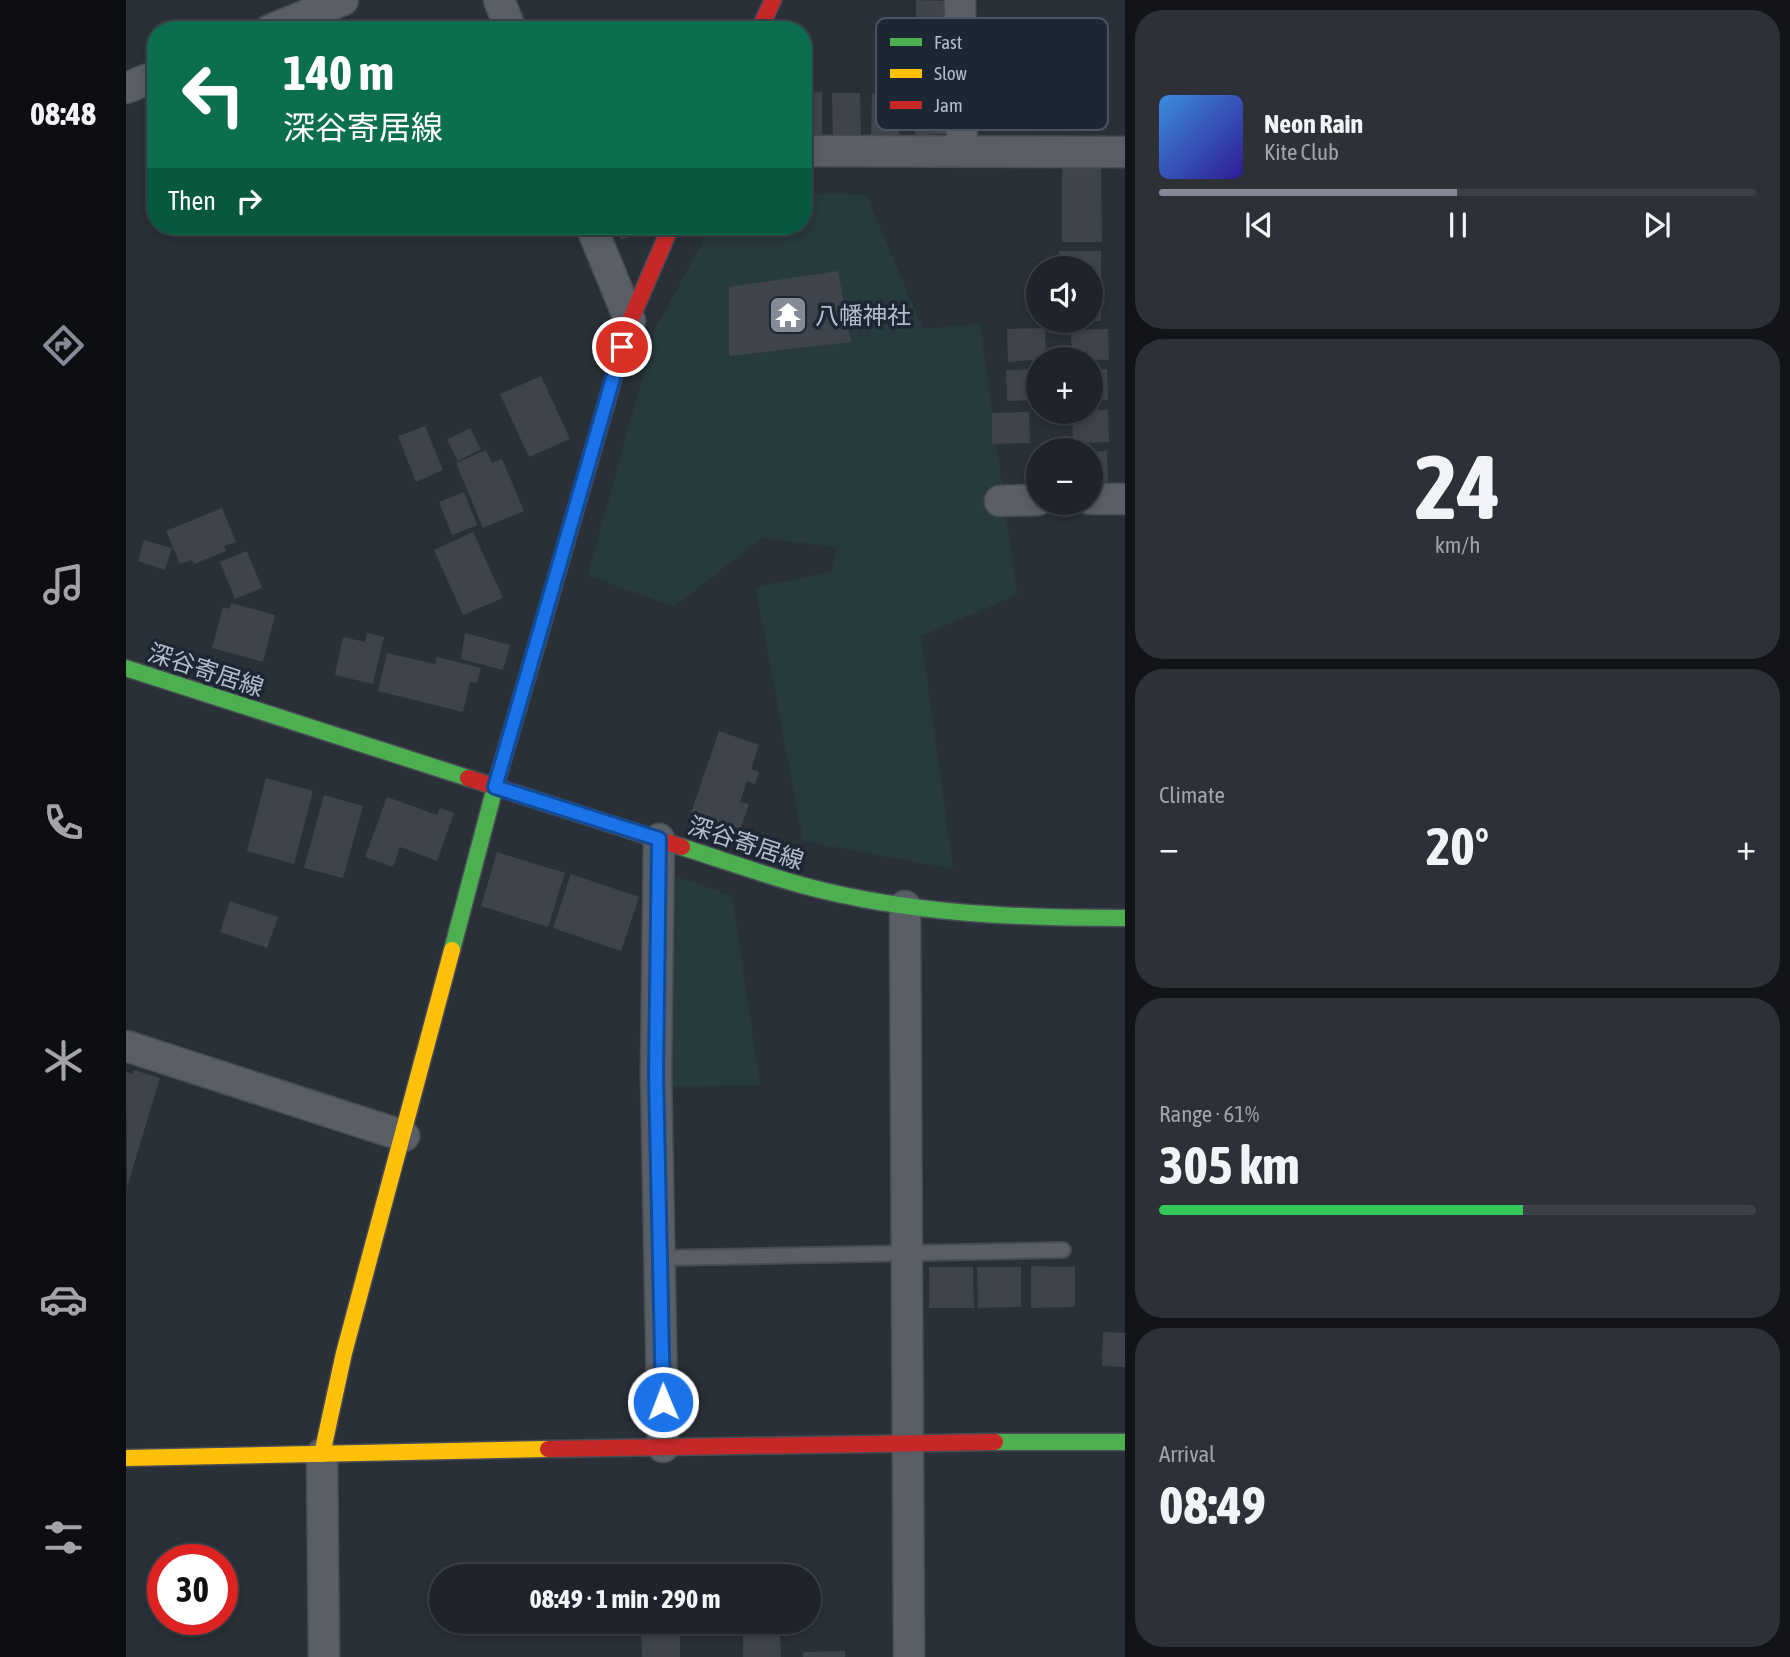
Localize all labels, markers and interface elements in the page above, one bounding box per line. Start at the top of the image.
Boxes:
legend [876,18,1108,130]
text: Fast [934,31,962,53]
text: 140 m [283,44,394,100]
icon: left [168,49,259,140]
text: Slow [934,62,968,84]
text: Jam [934,94,963,116]
text: 08:48 [30,95,96,132]
text: 深谷寄居線 [283,109,443,146]
text: Neon Rain [1264,109,1363,139]
text: Kite Club [1264,139,1339,165]
icon: right [230,182,268,220]
text: Then [168,186,216,216]
icon: previous [1240,206,1278,244]
icon: pause [1439,206,1477,244]
icon: next [1638,206,1676,244]
map controls [1026,256,1103,515]
button: sound [1026,256,1103,333]
temple icon: 八幡神社 [767,294,809,336]
place label: 八幡神社 [815,302,911,329]
pin [592,317,652,377]
icon: directions [39,321,88,370]
icon: arrive [603,328,641,366]
button: + [1026,347,1103,424]
text: 24 [1415,434,1500,538]
button: − [1026,438,1103,515]
text: km/h [1435,532,1480,558]
icon: music [39,560,88,609]
street label: 深谷寄居線 [145,639,267,701]
text: Climate [1159,782,1225,808]
icon: phone [39,798,88,847]
street label: 深谷寄居線 [685,812,807,874]
text: 20° [1426,816,1489,876]
text: − [1159,825,1179,868]
text: + [1736,825,1756,868]
icon: climate [39,1036,88,1085]
text: Range · 61% [1159,1101,1259,1127]
text: 305 km [1159,1135,1300,1195]
icon: car [39,1275,88,1324]
position arrow [626,1365,700,1439]
text: Arrival [1159,1441,1215,1467]
text: 08:49 [1159,1475,1266,1535]
icon: filters [39,1513,88,1562]
speed limit sign: 30 [147,1544,238,1635]
text: 08:49 · 1 min · 290 m [530,1584,720,1614]

